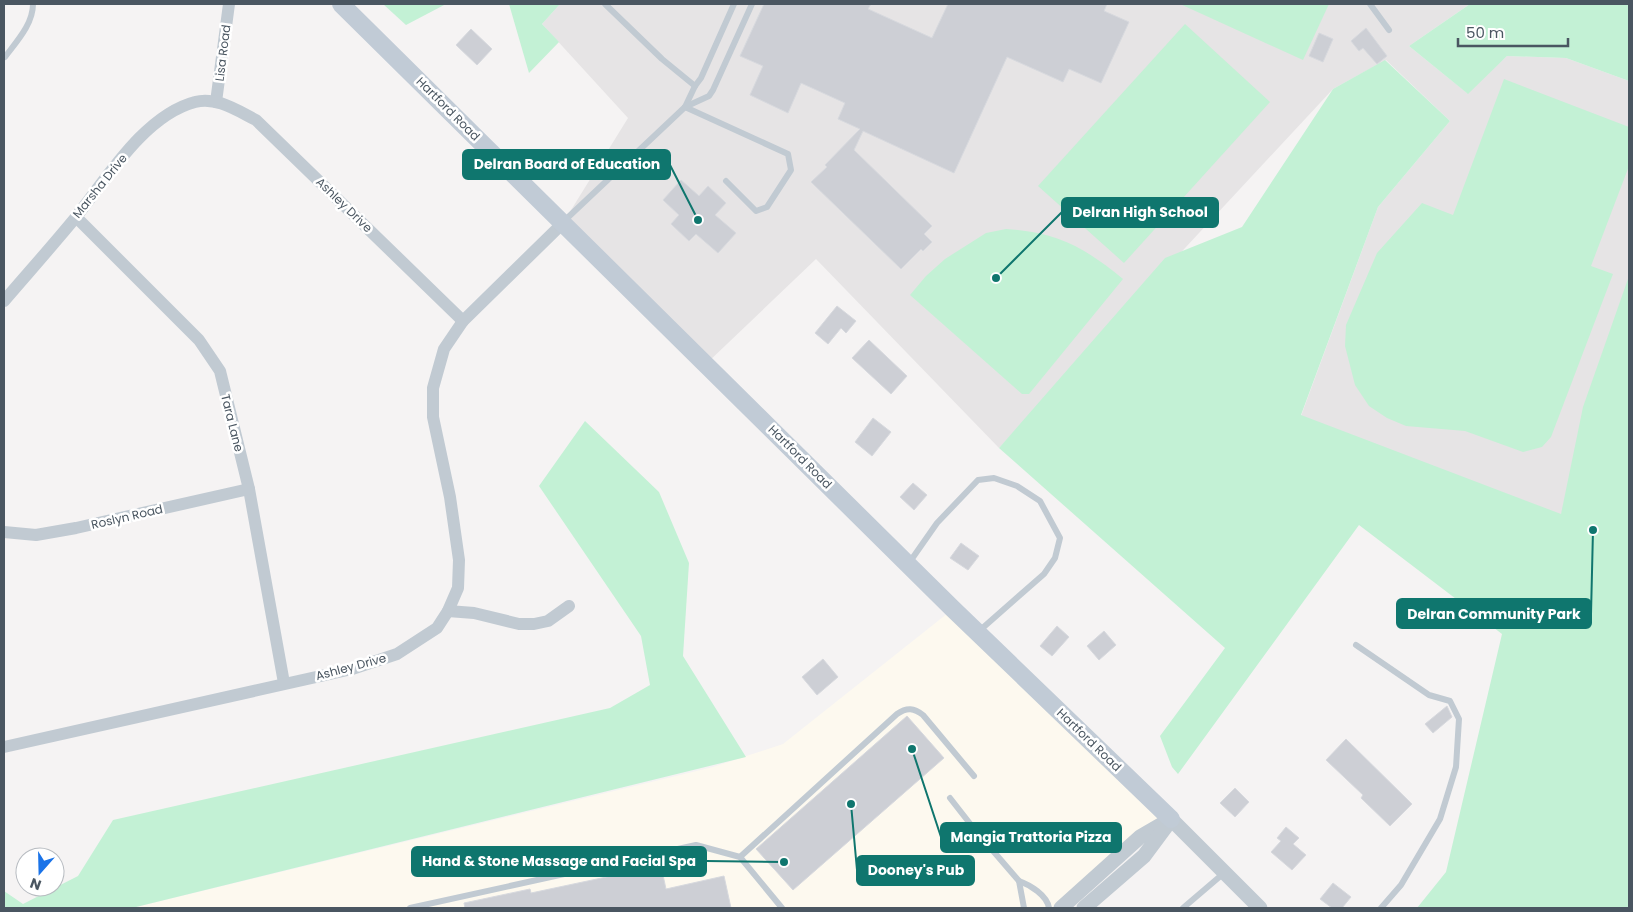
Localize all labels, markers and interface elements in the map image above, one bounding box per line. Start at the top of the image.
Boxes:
scale bar [1458,15,1568,47]
text: 50 m [1466,22,1504,43]
street label: Lisa Road [211,24,234,82]
street label: Hartford Road [413,73,484,144]
street label: Marsha Drive [68,150,131,221]
callout: Delran Board of Education [463,150,670,179]
text: Delran Board of Education [474,154,660,174]
street label: Ashley Drive [312,173,376,236]
callout: Delran High School [1062,198,1218,227]
text: Delran High School [1072,202,1208,222]
street label: Tara Lane [217,392,248,453]
street label: Hartford Road [765,421,836,492]
street label: Roslyn Road [89,500,164,533]
callout: Delran Community Park [1397,599,1591,628]
text: Delran Community Park [1407,604,1581,624]
street label: Ashley Drive [314,649,388,684]
street label: Hartford Road [1053,704,1125,775]
callout: Mangia Trattoria Pizza [941,823,1121,852]
text: Mangia Trattoria Pizza [951,827,1111,847]
north arrow [15,847,65,897]
callout: Hand & Stone Massage and Facial Spa [412,847,706,876]
text: Hand & Stone Massage and Facial Spa [422,851,696,871]
callout: Dooney's Pub [857,856,974,885]
text: Dooney's Pub [868,860,965,880]
text: N [27,873,44,895]

